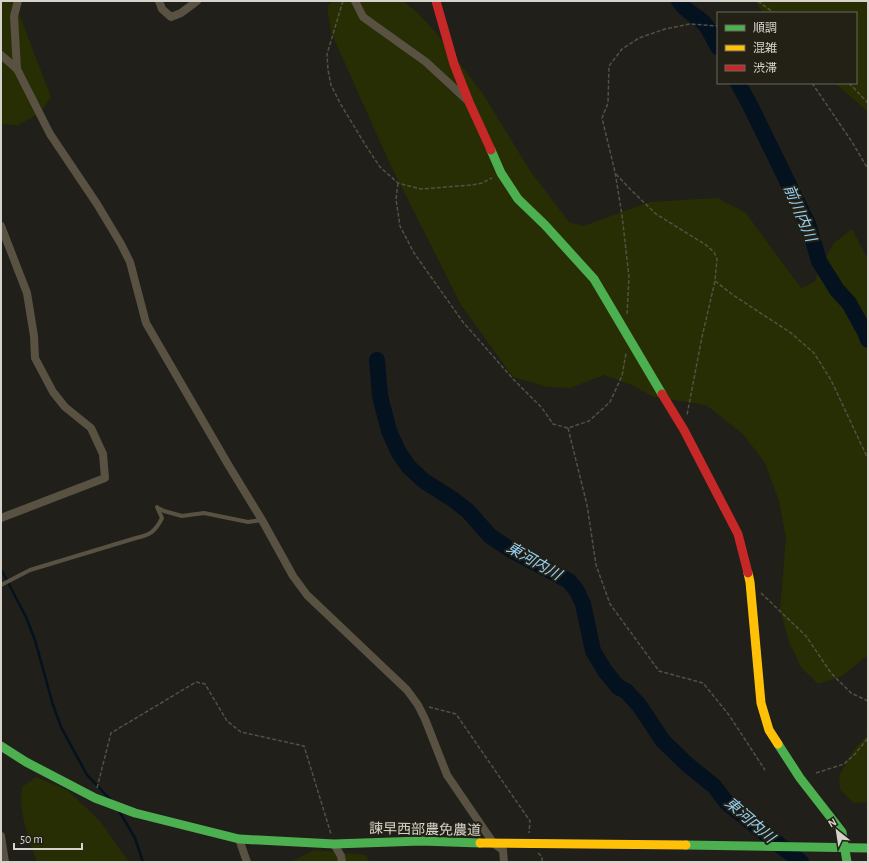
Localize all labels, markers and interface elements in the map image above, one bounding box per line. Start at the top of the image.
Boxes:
legend [717,12,857,84]
text: 順調 [753,22,777,34]
text: 混雑 [753,41,777,54]
text: 渋滞 [753,62,777,74]
water label: 前川内川 [781,182,820,246]
water label: 東河内川 [504,539,566,584]
water label: 東河内川 [722,794,779,847]
north arrow [817,811,857,851]
text: N [826,816,838,829]
street label: 諫早西部農免農道 [369,821,481,838]
scale bar [14,825,82,851]
text: 50 m [20,833,43,845]

